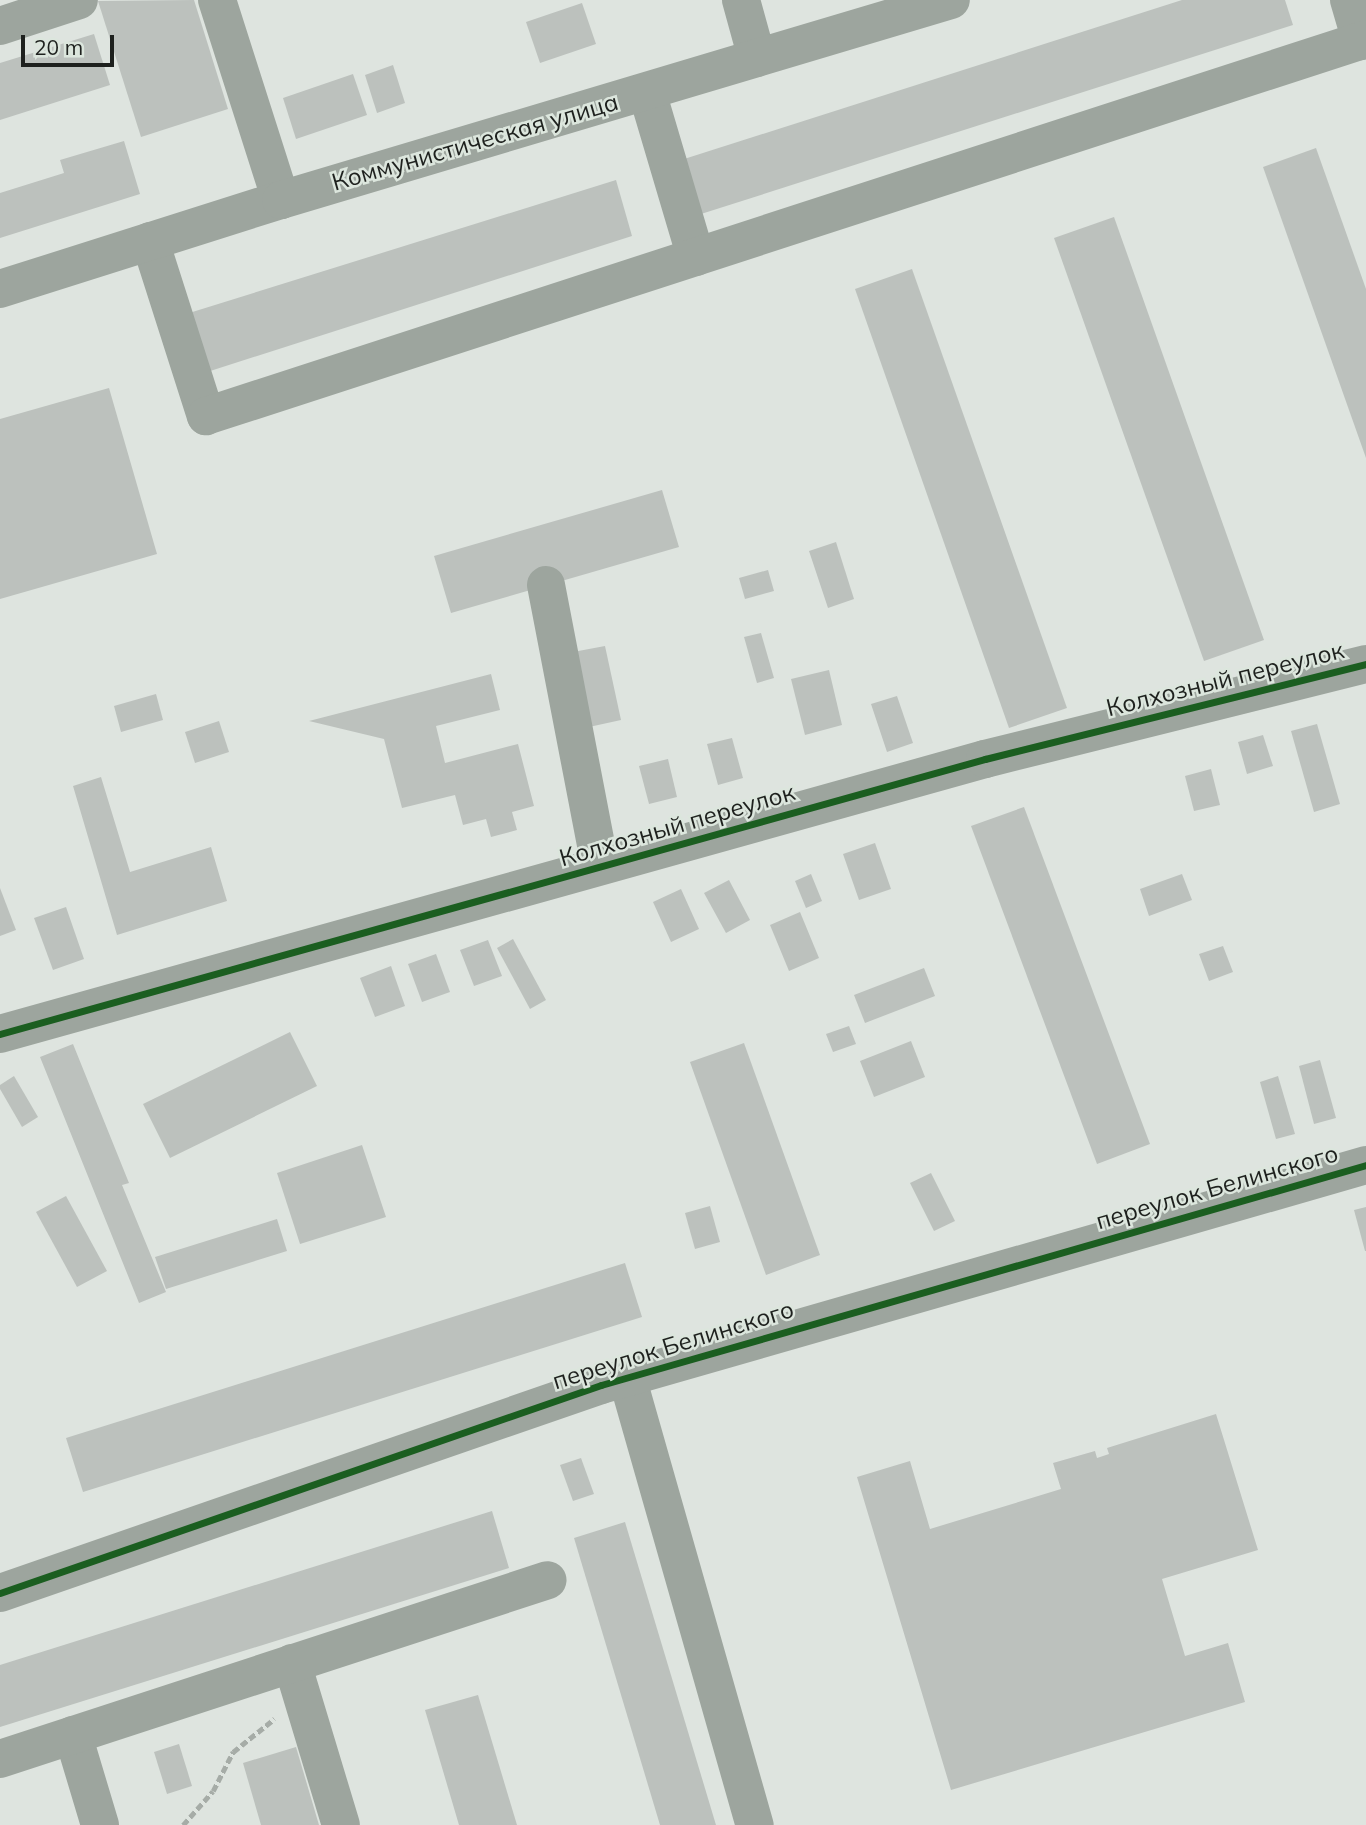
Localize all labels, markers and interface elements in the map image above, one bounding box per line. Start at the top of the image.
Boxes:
scale bar [24,21,117,65]
text: 20 m [34,34,83,60]
street label: Коммунистическая улица [328,87,622,197]
street label: Колхозный переулок [1103,636,1347,722]
street label: Колхозный переулок [556,778,798,872]
street label: переулок Белинского [1093,1139,1341,1235]
street label: переулок Белинского [549,1295,797,1395]

